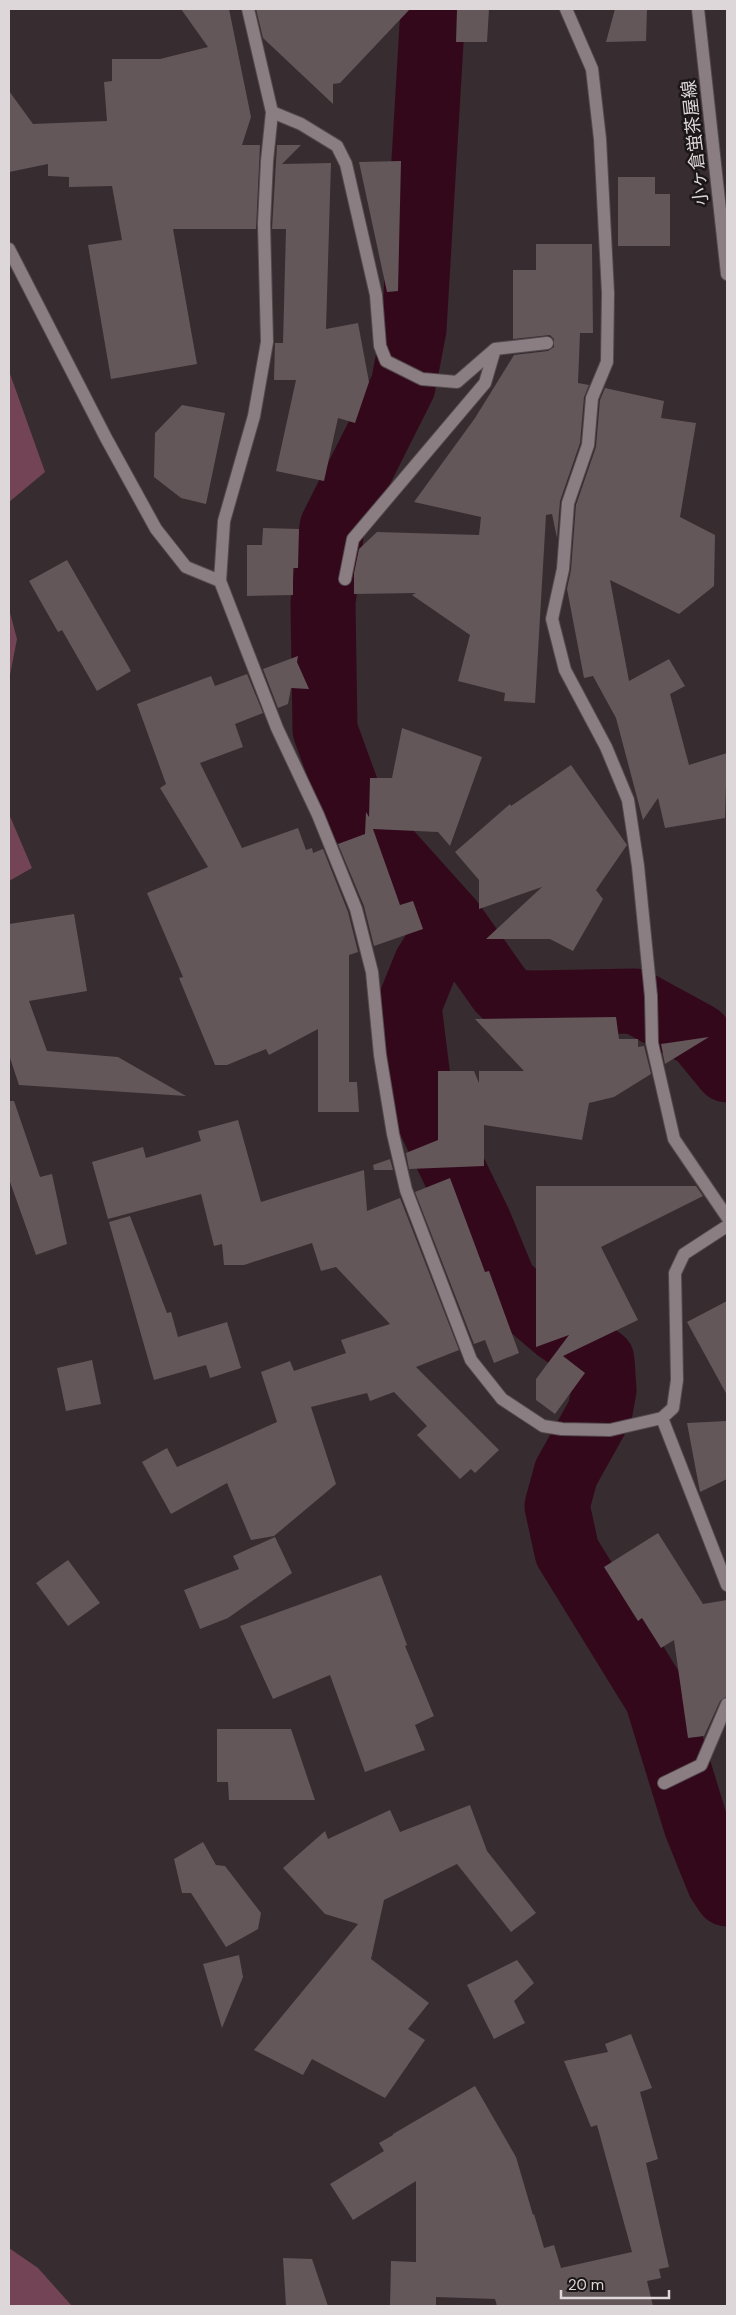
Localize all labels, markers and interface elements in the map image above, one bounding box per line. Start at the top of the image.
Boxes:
street label: 小ヶ倉蛍茶屋線 [676,79,714,207]
scale bar [561,2268,668,2300]
text: 20 m [568,2275,604,2295]

